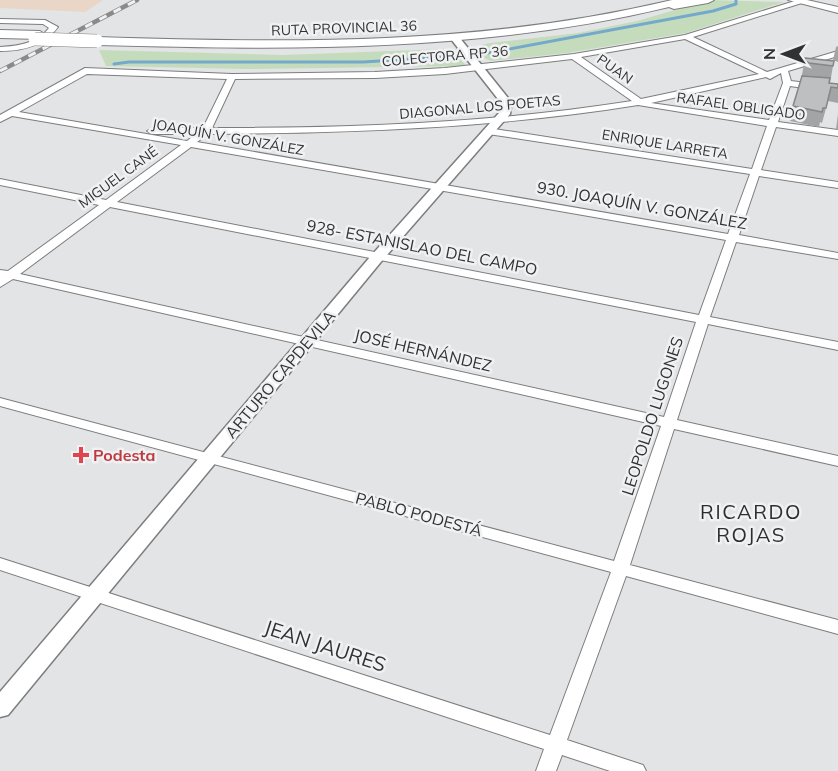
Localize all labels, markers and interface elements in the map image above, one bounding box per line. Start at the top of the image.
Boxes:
street label: RUTA PROVINCIAL 36 [271,16,417,40]
north arrow [754,24,814,84]
street label: COLECTORA RP 36 [381,42,509,70]
text: N [759,48,779,60]
street label: PUAN [593,50,637,88]
street label: RAFAEL OBLIGADO [675,88,807,124]
street label: DIAGONAL LOS POETAS [399,91,562,123]
street label: JOAQUÍN V. GONZÁLEZ [150,115,306,159]
street label: ENRIQUE LARRETA [601,125,730,163]
street label: MIGUEL CANÉ [75,142,161,212]
street label: 930. JOAQUÍN V. GONZÁLEZ [535,177,749,233]
street label: 928- ESTANISLAO DEL CAMPO [305,215,539,279]
street label: ARTURO CAPDEVILA [221,306,340,442]
street label: JOSÉ HERNÁNDEZ [352,324,494,376]
street label: LEOPOLDO LUGONES [617,334,687,498]
place label: Podesta [93,445,155,465]
marker: Podesta [74,448,88,462]
street label: PABLO PODESTÁ [353,487,485,541]
district label: RICARDO ROJAS [700,499,802,547]
street label: JEAN JAURES [261,614,389,677]

